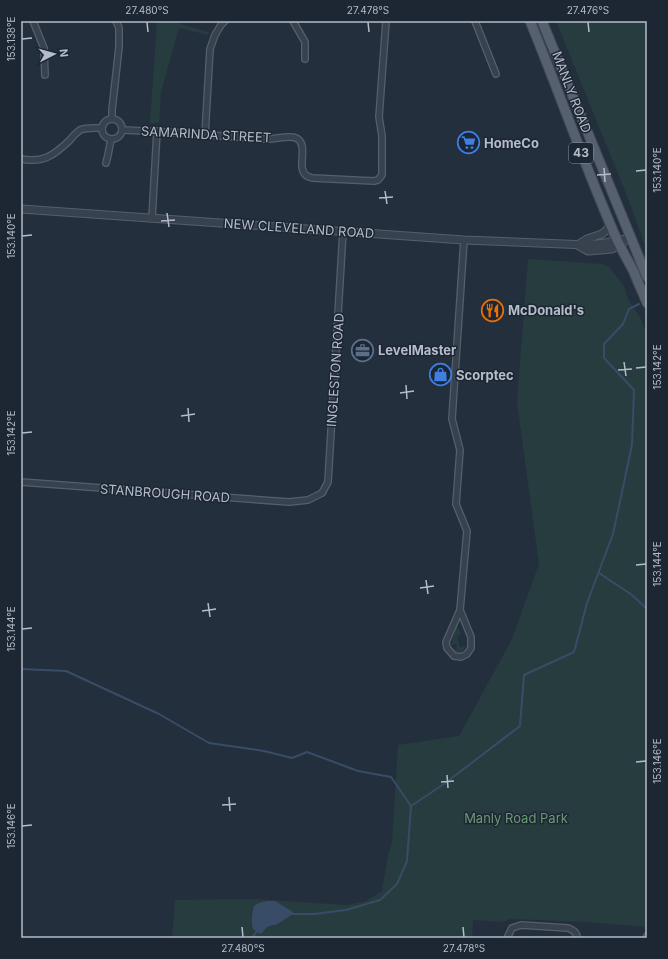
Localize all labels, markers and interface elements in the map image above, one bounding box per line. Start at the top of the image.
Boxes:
text: 27.480°S [125,4,169,16]
text: 27.478°S [347,4,389,16]
text: 27.476°S [567,4,609,16]
text: 153.138°E [5,17,17,61]
north arrow [34,34,74,74]
text: N [57,48,71,58]
street label: MANLY ROAD [549,49,595,135]
street label: SAMARINDA STREET [140,123,272,145]
supermarket icon: HomeCo [456,130,482,156]
place label: HomeCo [484,135,539,151]
road number: 43 [569,143,593,163]
text: 153.140°E [651,147,663,193]
text: 153.140°E [5,213,17,259]
street label: NEW CLEVELAND ROAD [223,215,375,241]
restaurant icon: McDonald's [480,297,506,323]
place label: McDonald's [508,302,584,318]
street label: INGLESTON ROAD [323,313,347,427]
office icon: LevelMaster [350,337,376,363]
place label: LevelMaster [378,342,457,358]
text: 153.142°E [651,344,663,390]
shop icon: Scorptec [428,362,454,388]
place label: Scorptec [456,367,514,383]
text: 153.142°E [5,410,17,456]
street label: STANBROUGH ROAD [100,480,230,506]
text: 153.144°E [651,541,663,587]
text: 153.144°E [5,606,17,652]
text: 153.146°E [651,738,663,784]
text: 153.146°E [5,803,17,849]
park label: Manly Road Park [464,810,568,826]
text: 27.480°S [221,942,265,954]
text: 27.478°S [443,942,485,954]

